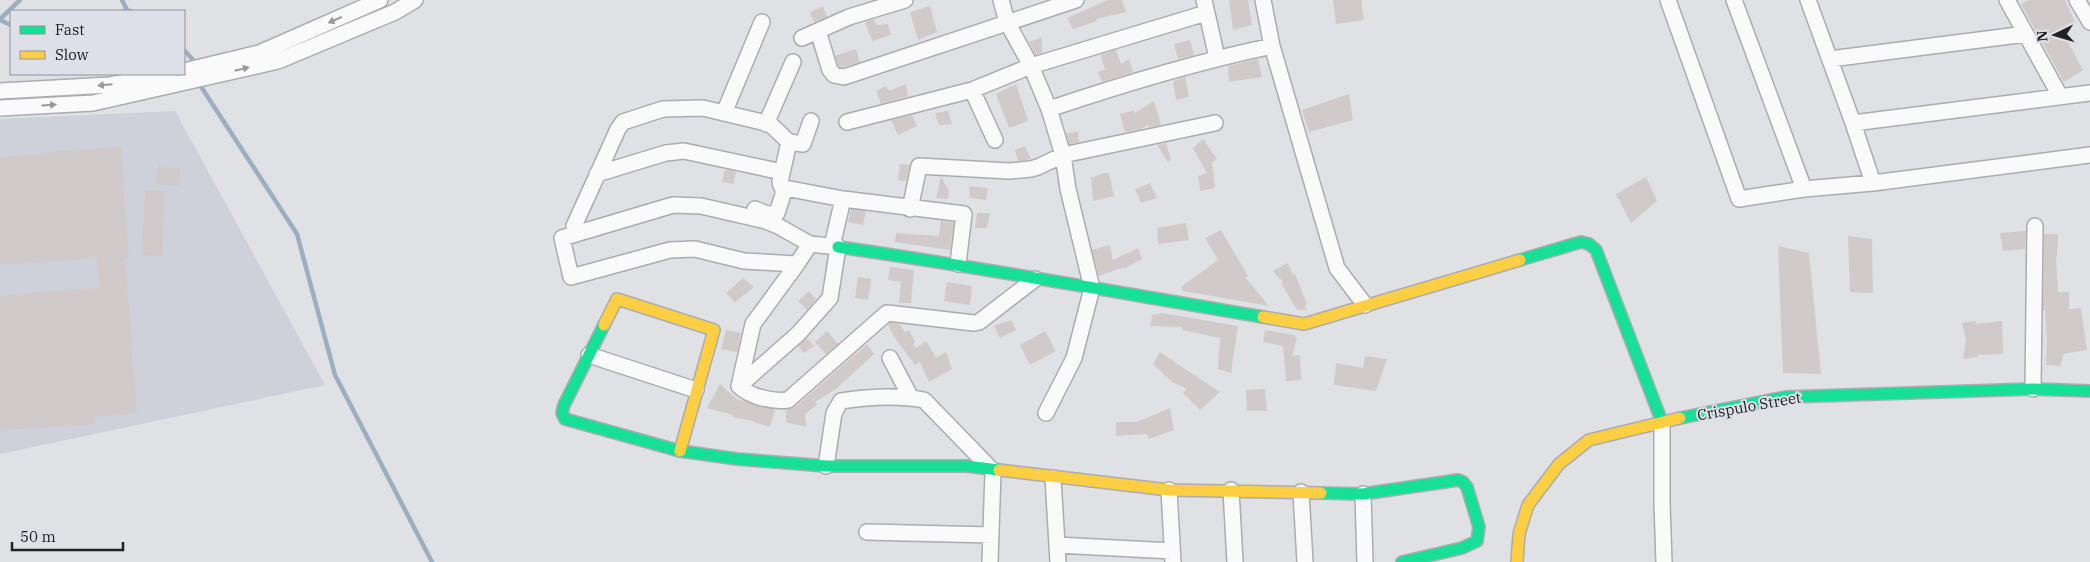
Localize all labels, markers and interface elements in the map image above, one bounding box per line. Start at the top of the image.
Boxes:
legend [10,10,185,75]
north arrow [2030,10,2080,60]
one-way arrow [328,16,342,24]
text: Fast [55,20,85,39]
text: N [2033,30,2051,42]
text: Slow [55,45,89,64]
one-way arrow [235,65,250,73]
one-way arrow [97,82,113,90]
one-way arrow [41,101,57,109]
street label: Crispulo Street [1696,388,1802,424]
scale bar [12,520,124,552]
text: 50 m [20,527,56,546]

